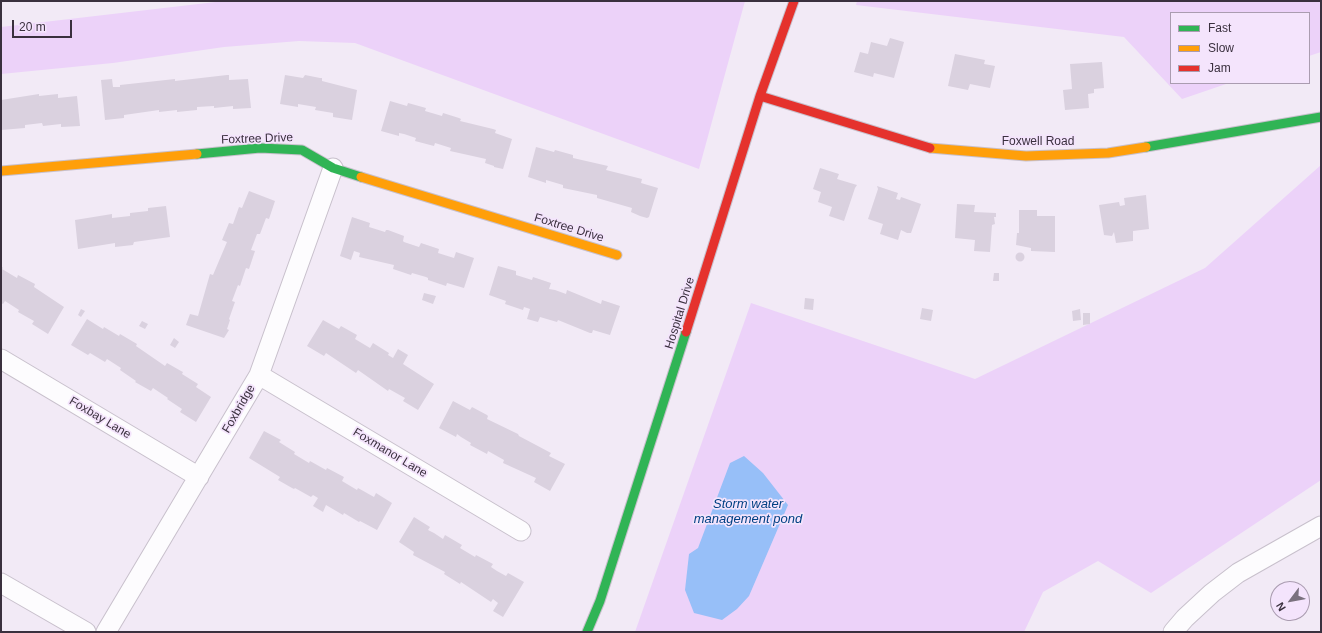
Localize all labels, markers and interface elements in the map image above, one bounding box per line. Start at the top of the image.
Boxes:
scale bar [14,12,74,38]
legend [1170,12,1310,84]
text: 20 m [19,20,46,34]
text: Fast [1208,21,1231,35]
text: Slow [1208,41,1234,55]
text: Jam [1208,61,1231,75]
street label: Foxtree Drive [221,131,293,147]
street label: Foxwell Road [1002,135,1074,149]
street label: Foxtree Drive [532,211,606,245]
street label: Hospital Drive [662,275,698,351]
street label: Foxbridge [219,382,259,436]
street label: Foxbay Lane [67,394,133,442]
street label: Foxmanor Lane [350,425,430,481]
water label: Storm water management pond [694,496,802,527]
north arrow [1270,581,1310,621]
text: N [1273,600,1288,613]

